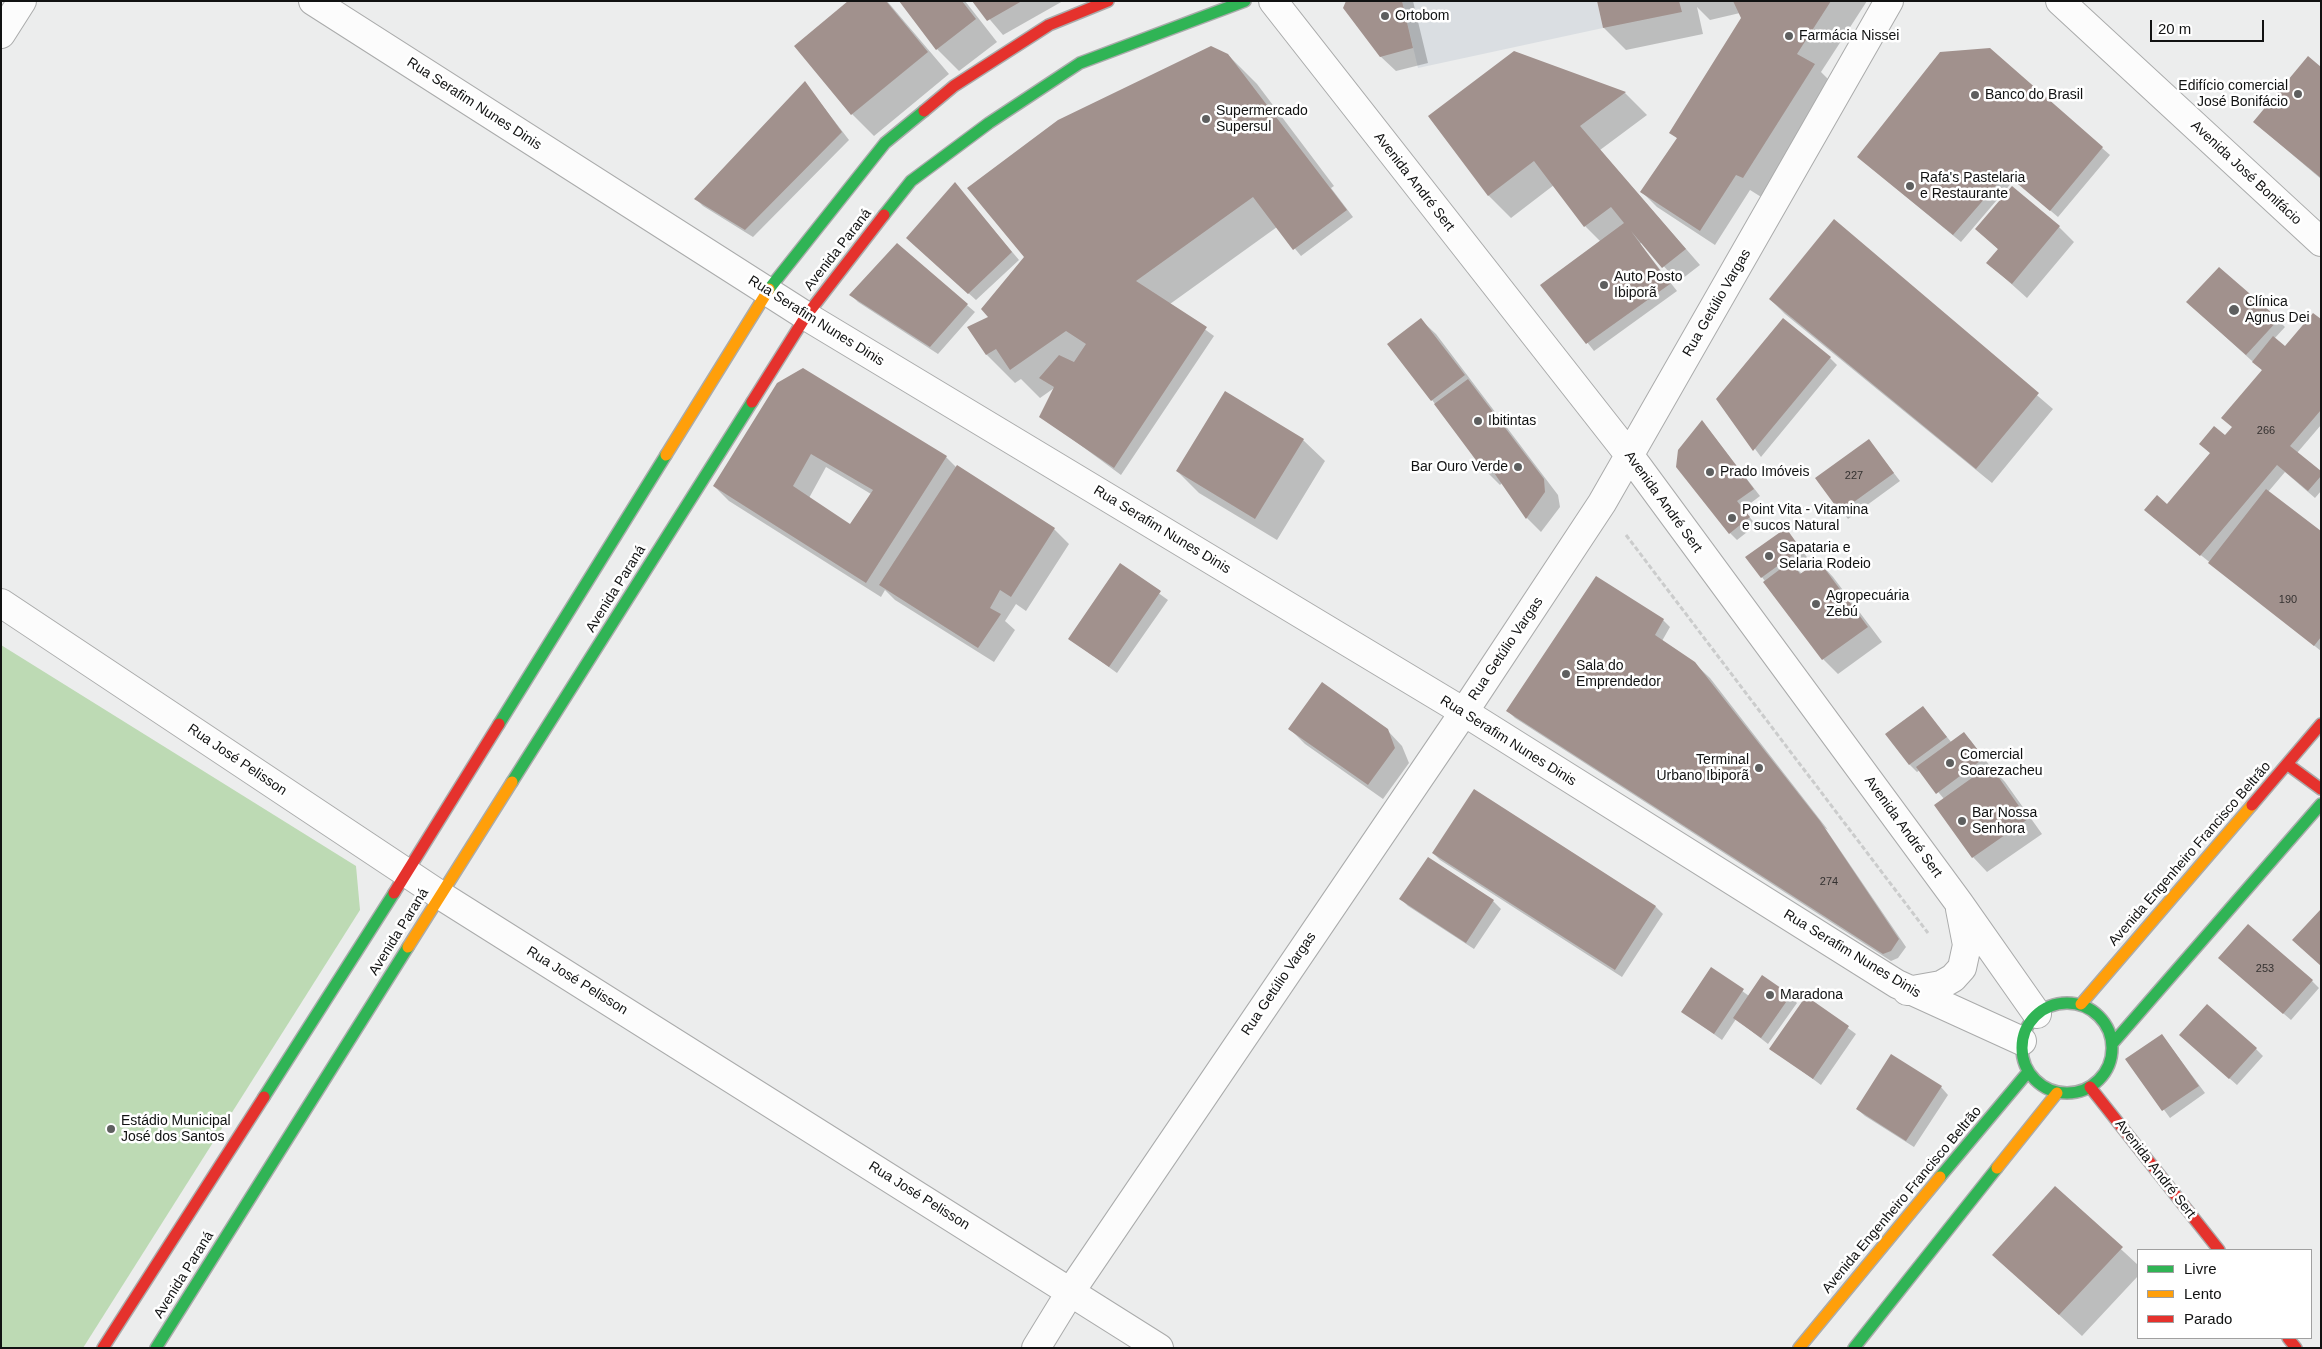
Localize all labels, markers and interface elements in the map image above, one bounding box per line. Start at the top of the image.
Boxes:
place label: Ortobom [1395,8,1449,24]
marker: Ortobom [1379,10,1391,22]
scale bar [2152,10,2266,42]
text: 20 m [2158,20,2191,37]
place label: Farmácia Nissei [1799,28,1899,44]
marker: Farmácia Nissei [1783,30,1795,42]
street label: Rua Serafim Nunes Dinis [404,54,544,154]
place label: Edifício comercial José Bonifácio [2178,78,2288,110]
place label: Banco do Brasil [1985,87,2083,103]
marker: Edifício comercial José Bonifácio [2292,88,2304,100]
marker: Banco do Brasil [1969,89,1981,101]
place label: Supermercado Supersul [1216,103,1308,136]
marker: Supermercado Supersul [1200,113,1212,125]
street label: Avenida José Bonifácio [2187,117,2305,229]
street label: Avenida André Sert [1370,129,1458,235]
place label: Rafa's Pastelaria e Restaurante [1920,170,2025,202]
marker: Rafa's Pastelaria e Restaurante [1904,180,1916,192]
street label: Avenida Paraná [801,206,875,294]
street label: Rua Getúlio Vargas [1679,246,1755,360]
place label: Auto Posto Ibiporã [1614,269,1682,302]
street label: Rua Serafim Nunes Dinis [745,272,887,370]
marker: Auto Posto Ibiporã [1598,279,1610,291]
place label: Clínica Agnus Dei [2245,294,2310,326]
marker: Clínica Agnus Dei [2227,303,2241,317]
place label: Ibitintas [1488,413,1536,429]
marker: Ibitintas [1472,415,1484,427]
house number: 266 [2257,424,2275,438]
street label: Avenida André Sert [1621,448,1705,556]
place label: Bar Ouro Verde [1411,459,1508,475]
marker: Bar Ouro Verde [1512,461,1524,473]
place label: Prado Imóveis [1720,464,1809,480]
marker: Prado Imóveis [1704,466,1716,478]
house number: 227 [1845,469,1863,483]
street label: Rua Serafim Nunes Dinis [1090,482,1234,578]
place label: Point Vita - Vitamina e sucos Natural [1742,502,1868,534]
marker: Point Vita - Vitamina e sucos Natural [1726,512,1738,524]
place label: Sapataria e Selaria Rodeio [1779,540,1871,572]
street label: Avenida Paraná [583,542,649,636]
marker: Sapataria e Selaria Rodeio [1763,550,1775,562]
place label: Agropecuária Zebú [1826,588,1909,620]
house number: 190 [2279,593,2297,607]
street label: Rua Getúlio Vargas [1465,594,1547,704]
marker: Agropecuária Zebú [1810,598,1822,610]
place label: Sala do Emprendedor [1576,658,1661,690]
marker: Sala do Emprendedor [1560,668,1572,680]
street label: Rua Serafim Nunes Dinis [1437,692,1579,790]
street label: Rua José Pelisson [184,721,290,799]
place label: Comercial Soarezacheu [1960,747,2043,780]
place label: Terminal Urbano Ibiporã [1656,752,1749,784]
marker: Comercial Soarezacheu [1944,757,1956,769]
street label: Avenida Engenheiro Francisco Beltrão [2105,758,2275,950]
marker: Terminal Urbano Ibiporã [1753,762,1765,774]
street label: Avenida André Sert [1861,773,1945,881]
place label: Bar Nossa Senhora [1972,805,2037,838]
marker: Bar Nossa Senhora [1956,815,1968,827]
house number: 274 [1820,875,1838,889]
street label: Avenida Paraná [366,885,432,979]
street label: Rua Serafim Nunes Dinis [1780,906,1924,1002]
street label: Rua Getúlio Vargas [1238,929,1320,1039]
street label: Rua José Pelisson [523,943,631,1019]
house number: 253 [2256,962,2274,976]
place label: Maradona [1780,987,1843,1003]
marker: Maradona [1764,989,1776,1001]
street label: Avenida Engenheiro Francisco Beltrão [1819,1103,1985,1297]
place label: Estádio Municipal José dos Santos [121,1113,231,1146]
street label: Avenida André Sert [2111,1116,2199,1222]
marker: Estádio Municipal José dos Santos [105,1123,117,1135]
street label: Rua José Pelisson [865,1158,973,1234]
street label: Avenida Paraná [151,1228,217,1322]
legend [2137,1249,2312,1339]
text: Livre [2184,1260,2217,1277]
text: Lento [2184,1285,2222,1302]
text: Parado [2184,1310,2232,1327]

